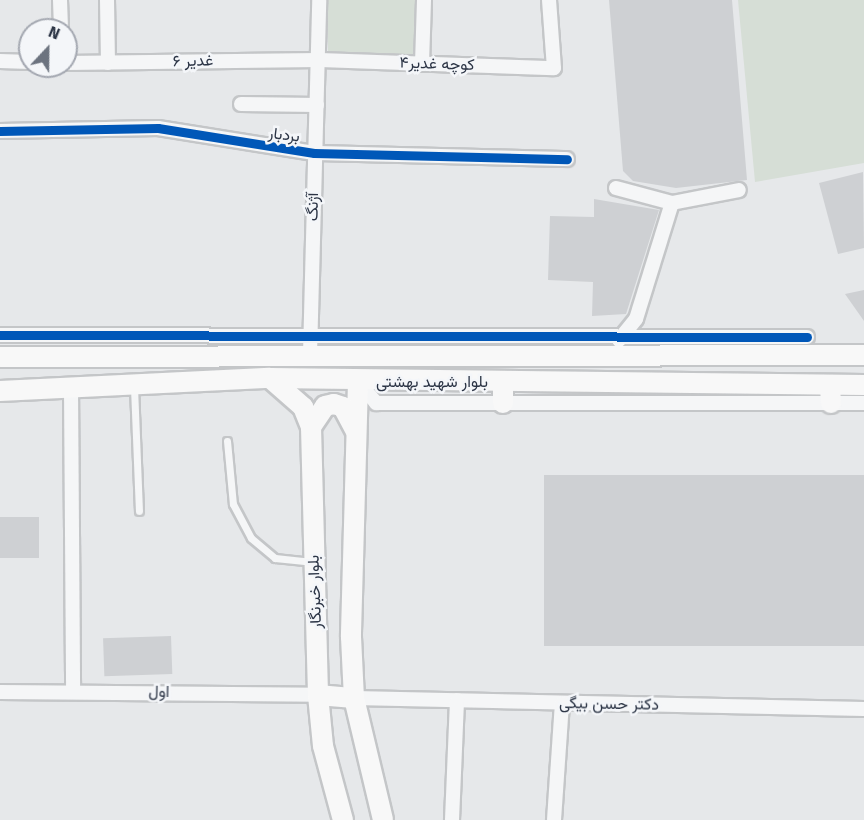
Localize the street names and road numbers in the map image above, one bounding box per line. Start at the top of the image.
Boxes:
street label: غدیر ۶ [173,51,213,71]
street label: کوچه غدیر۴ [399,53,475,75]
street label: بردبار [267,124,301,146]
street label: آژنگ [303,193,323,221]
street label: بلوار شهید بهشتی [376,372,488,392]
street label: بلوار خبرنگار [304,555,326,629]
street label: اول [148,682,170,702]
street label: دکتر حسن بیگی [559,694,659,714]

